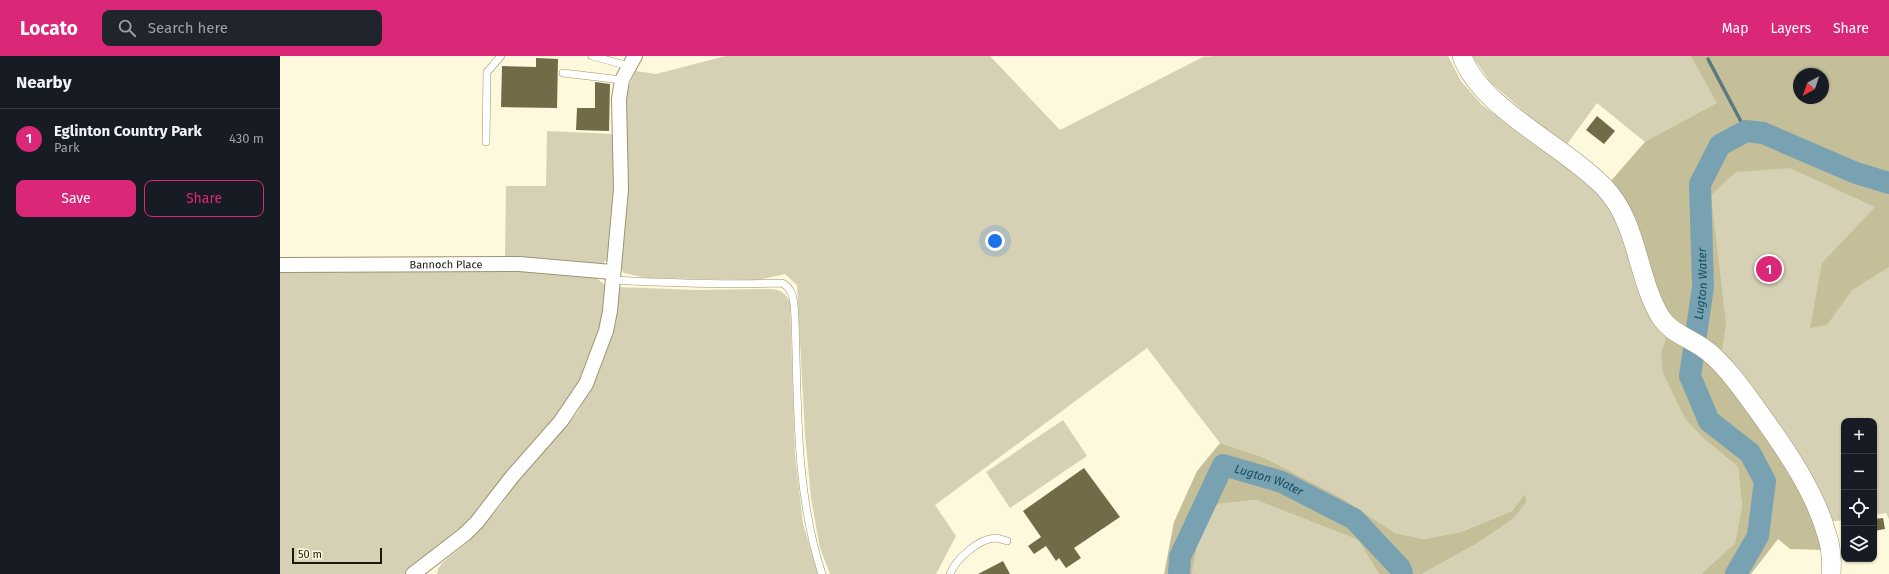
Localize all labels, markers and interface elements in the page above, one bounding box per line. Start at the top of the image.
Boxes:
search box [102,10,382,46]
text: Locato [20,17,78,40]
icon: search [116,17,138,39]
text: Search here [148,19,228,37]
text: Map [1722,20,1748,37]
text: Layers [1770,20,1811,37]
text: Share [1833,20,1869,37]
north arrow [1793,68,1829,104]
text: Nearby [16,72,71,93]
text: Eglinton Country Park [54,122,202,140]
text: 1 [26,131,32,146]
text: 430 m [229,131,264,146]
text: Park [54,140,80,155]
button: Save [16,180,136,217]
button: Share [144,180,264,217]
your location [985,231,1005,251]
water label: Lugton Water [1691,247,1710,321]
pin: 1 [1756,254,1782,284]
street label: Bannoch Place [409,258,483,271]
map controls [1841,418,1877,562]
button: + [1841,418,1877,454]
button: − [1841,454,1877,490]
water label: Lugton Water [1233,462,1306,499]
button: locate [1841,490,1877,526]
button: layers [1841,526,1877,562]
scale bar [292,546,382,565]
text: 50 m [298,548,322,561]

